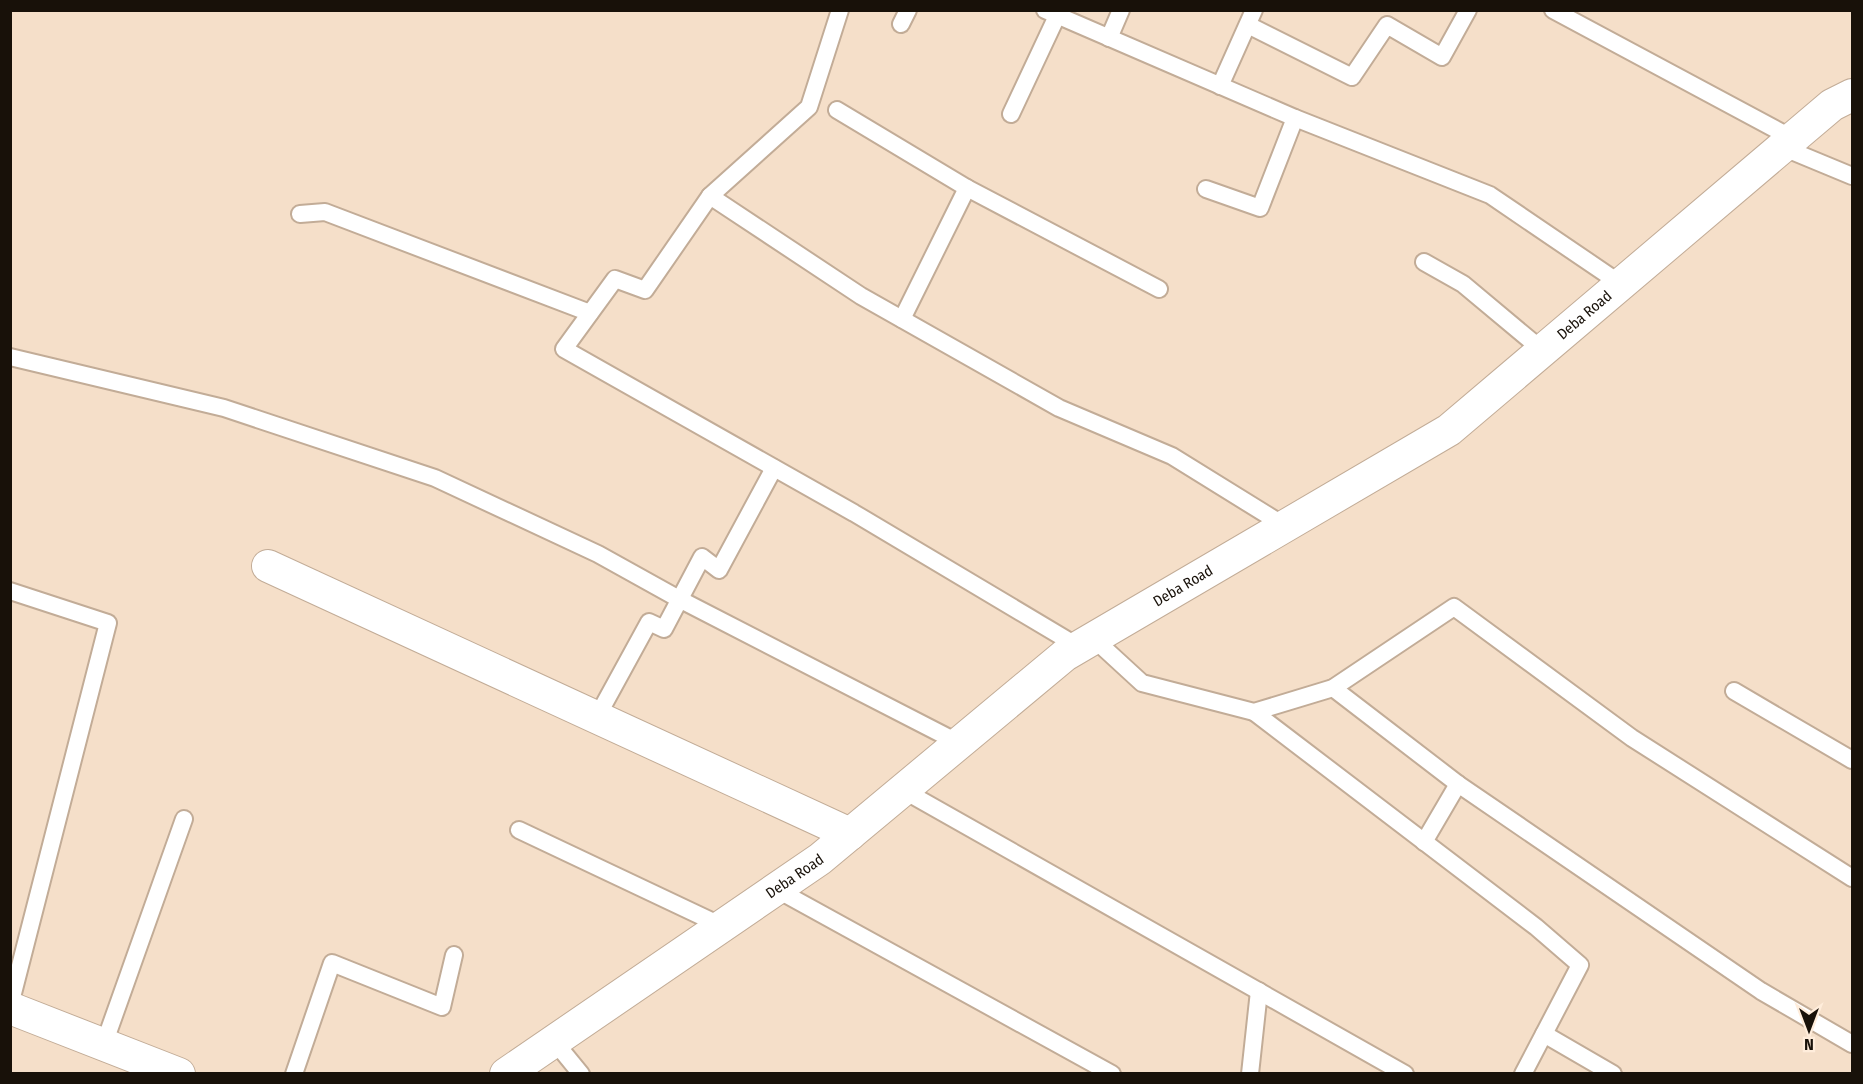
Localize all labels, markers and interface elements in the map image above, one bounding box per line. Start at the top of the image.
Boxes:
street label: Deba Road [1553,287,1615,343]
street label: Deba Road [1150,561,1216,610]
street label: Deba Road [762,850,827,902]
north arrow [1779,1000,1839,1060]
text: N [1804,1035,1814,1054]

